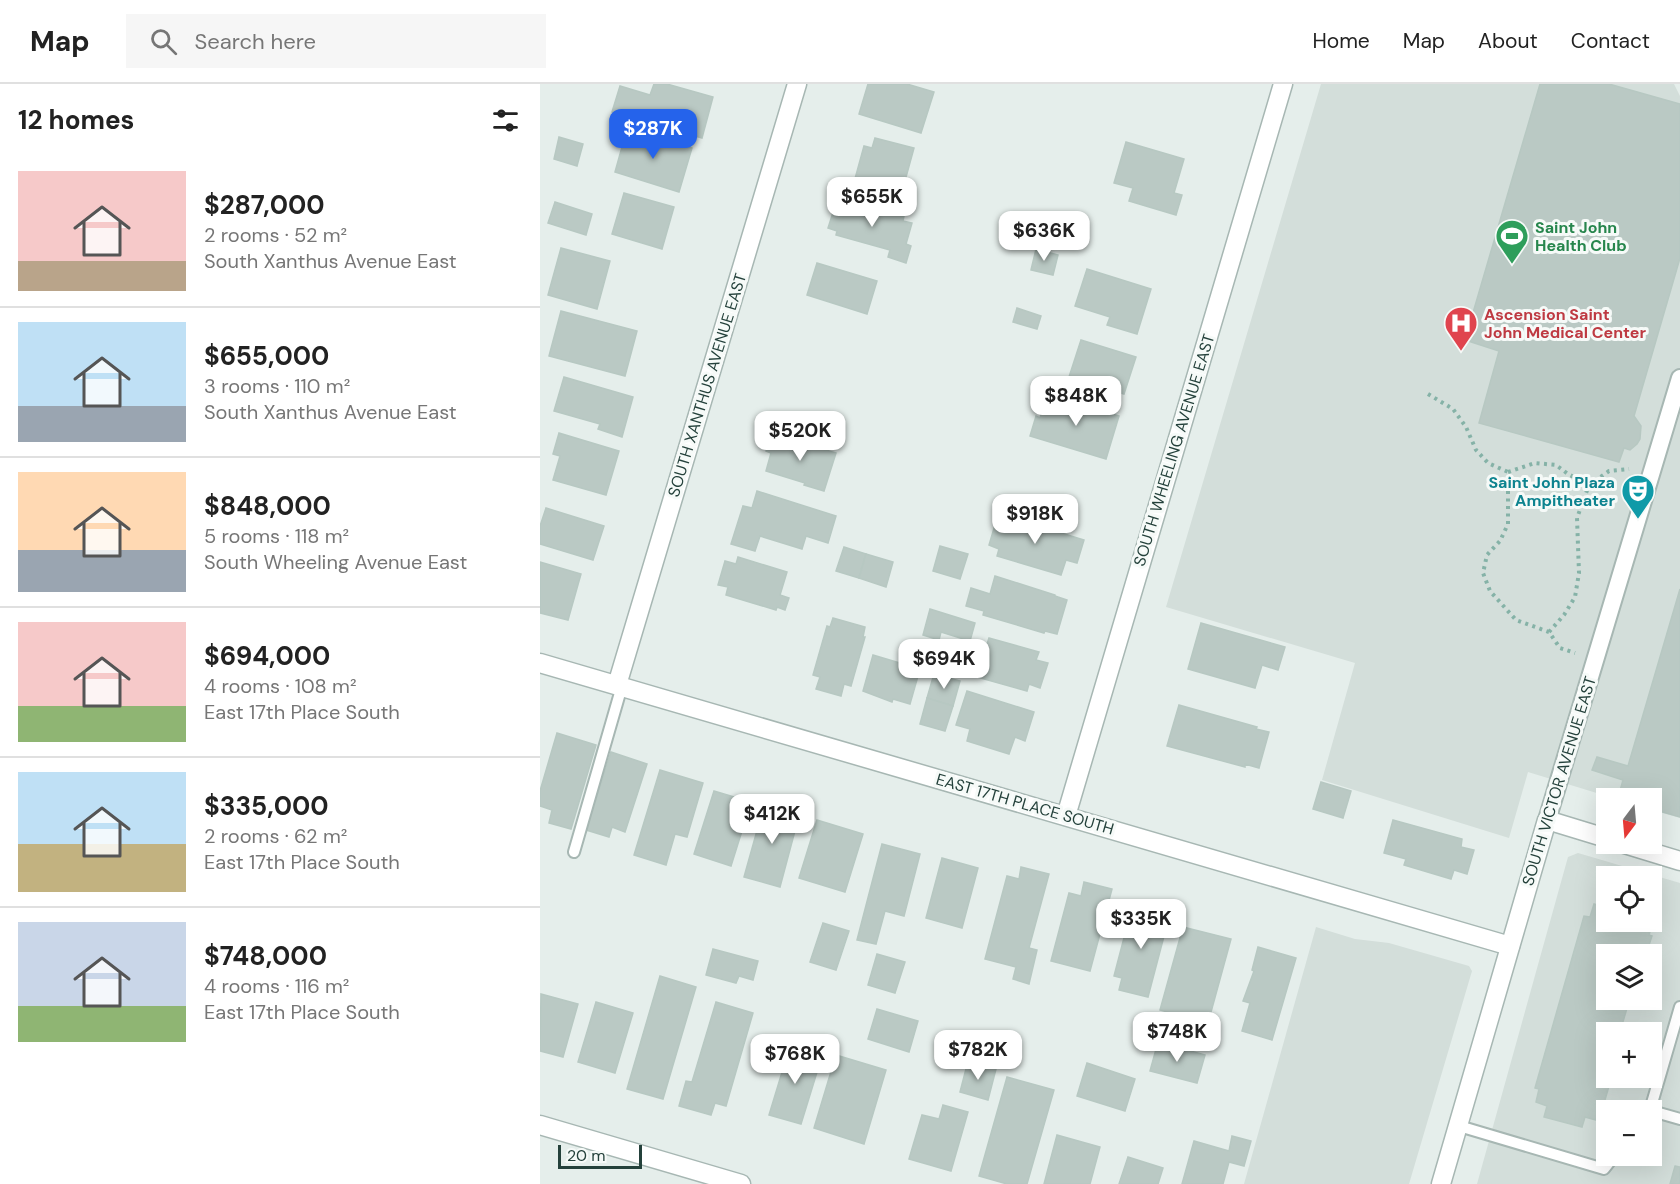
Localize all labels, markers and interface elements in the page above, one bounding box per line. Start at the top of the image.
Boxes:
search box [126,14,546,68]
text: Map [30,23,90,60]
icon: search [147,25,180,58]
text: Search here [195,27,316,56]
text: Home [1312,27,1370,55]
text: Map [1403,27,1445,55]
text: About [1478,27,1538,55]
text: Contact [1571,27,1650,55]
text: 12 homes [18,103,134,137]
icon: filters [489,104,522,137]
pin: $287K [611,109,695,160]
text: $287K [623,115,683,141]
pin: $655K [830,177,914,228]
text: $655K [841,183,903,209]
text: $287,000 [204,188,325,222]
icon: home [66,195,138,267]
pin: $636K [1002,211,1086,262]
text: $636K [1013,217,1075,243]
place label: Saint John Health Club [1535,217,1627,256]
sports icon: Saint John Health Club [1494,218,1530,265]
text: 2 rooms · 52 m² [204,222,347,248]
text: South Xanthus Avenue East [204,248,457,274]
street label: SOUTH XANTHUS AVENUE EAST [663,271,751,499]
place label: Ascension Saint John Medical Center [1484,304,1646,343]
hospital icon: Ascension Saint John Medical Center [1443,305,1479,352]
street label: SOUTH WHEELING AVENUE EAST [1129,331,1219,569]
text: $655,000 [204,339,329,373]
icon: home [66,346,138,418]
text: 3 rooms · 110 m² [204,373,350,399]
pin: $848K [1034,376,1118,427]
text: $848K [1044,382,1108,408]
text: South Xanthus Avenue East [204,399,457,425]
pin: $520K [758,411,842,462]
text: $520K [769,417,831,443]
place label: Saint John Plaza Ampitheater [1488,472,1615,511]
theatre icon: Saint John Plaza Ampitheater [1620,473,1656,520]
text: $848,000 [204,489,331,523]
pin: $918K [993,494,1077,545]
icon: home [66,496,138,568]
text: $918K [1006,500,1064,526]
text: 5 rooms · 118 m² [204,523,349,549]
text: South Wheeling Avenue East [204,549,467,575]
text: $694,000 [204,639,330,673]
pin: $694K [902,639,986,690]
text: $694K [912,645,976,671]
icon: home [66,646,138,718]
text: 4 rooms · 108 m² [204,673,356,699]
street label: SOUTH VICTOR AVENUE EAST [1517,674,1601,888]
text: East 17th Place South [204,699,400,725]
street label: EAST 17TH PLACE SOUTH [934,769,1116,839]
north arrow [1596,788,1662,854]
map controls [1596,788,1662,1166]
text: $335,000 [204,789,329,823]
pin: $412K [730,794,814,845]
icon: home [66,796,138,868]
text: $412K [744,800,800,826]
text: 2 rooms · 62 m² [204,823,347,849]
text: East 17th Place South [204,849,400,875]
button: locate [1596,866,1662,932]
pin: $335K [1099,899,1183,950]
text: $335K [1110,905,1172,931]
text: $748,000 [204,939,327,973]
button: layers [1596,944,1662,1010]
icon: home [66,946,138,1018]
text: 4 rooms · 116 m² [204,973,349,999]
text: East 17th Place South [204,999,400,1025]
pin: $748K [1135,1012,1219,1063]
text: $748K [1147,1018,1207,1044]
button: + [1596,1022,1662,1088]
pin: $782K [936,1030,1020,1081]
pin: $768K [753,1034,837,1085]
text: $782K [948,1036,1008,1062]
text: $768K [764,1040,826,1066]
button: − [1596,1100,1662,1166]
scale bar [558,1142,642,1170]
text: 20 m [567,1145,606,1166]

